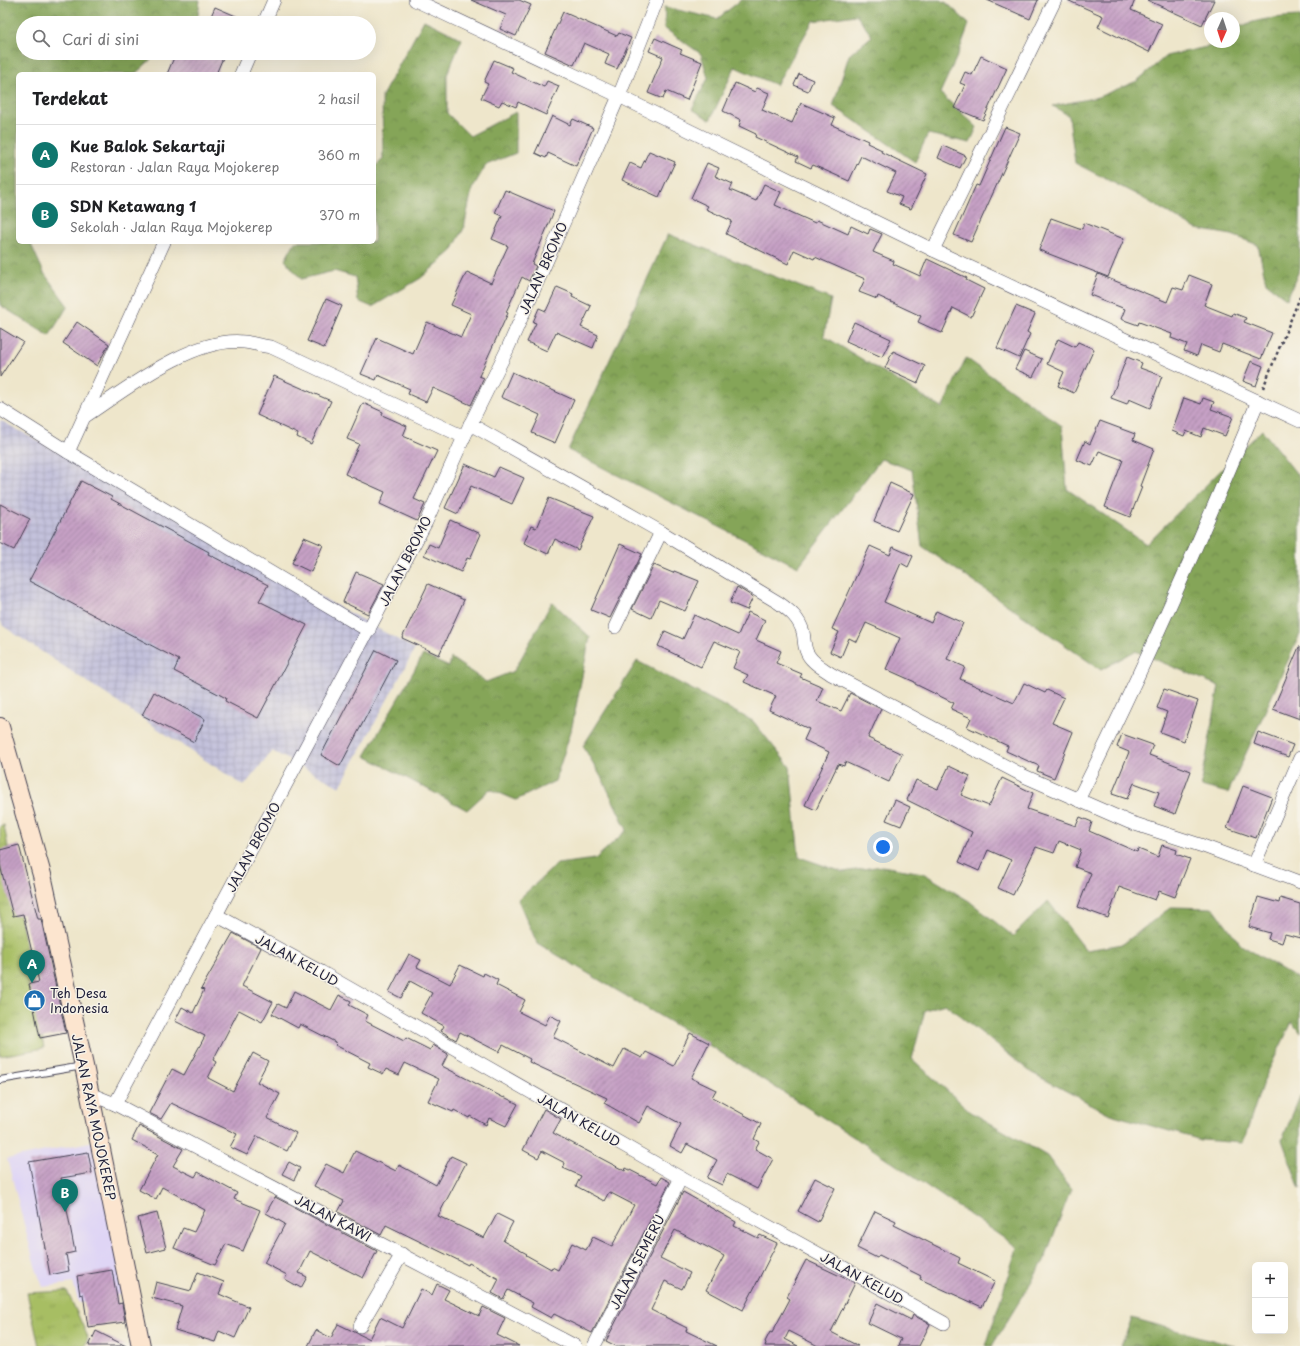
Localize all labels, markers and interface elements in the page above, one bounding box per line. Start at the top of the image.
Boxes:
north arrow [1204,12,1240,48]
search box [16,16,376,60]
icon: search [30,27,52,49]
text: Cari di sini [62,27,139,50]
text: Terdekat [32,85,108,111]
text: 2 hasil [318,89,360,108]
text: Kue Balok Sekartaji [70,134,225,157]
text: A [40,145,50,164]
text: 360 m [317,145,360,164]
text: Restoran · Jalan Raya Mojokerep [70,157,279,176]
text: SDN Ketawang 1 [70,194,196,217]
text: B [41,205,49,224]
text: 370 m [319,205,360,224]
text: Sekolah · Jalan Raya Mojokerep [70,217,273,236]
street label: JALAN BROMO [514,219,571,317]
street label: JALAN BROMO [374,512,436,609]
street label: JALAN BROMO [221,798,284,895]
your location [873,837,893,857]
street label: JALAN KELUD [252,929,342,990]
pin: A [19,950,45,983]
place label: Teh Desa Indonesia [50,983,109,1017]
shop icon: Teh Desa Indonesia [22,987,48,1013]
street label: JALAN RAYA MOJOKEREP [68,1032,121,1202]
street label: JALAN KELUD [534,1088,624,1151]
pin: B [52,1179,78,1212]
street label: JALAN KAWI [291,1189,375,1246]
street label: JALAN SEMERU [604,1211,669,1313]
street label: JALAN KELUD [817,1247,907,1308]
map controls [1252,1262,1288,1334]
button: + [1252,1262,1288,1298]
button: − [1252,1298,1288,1334]

